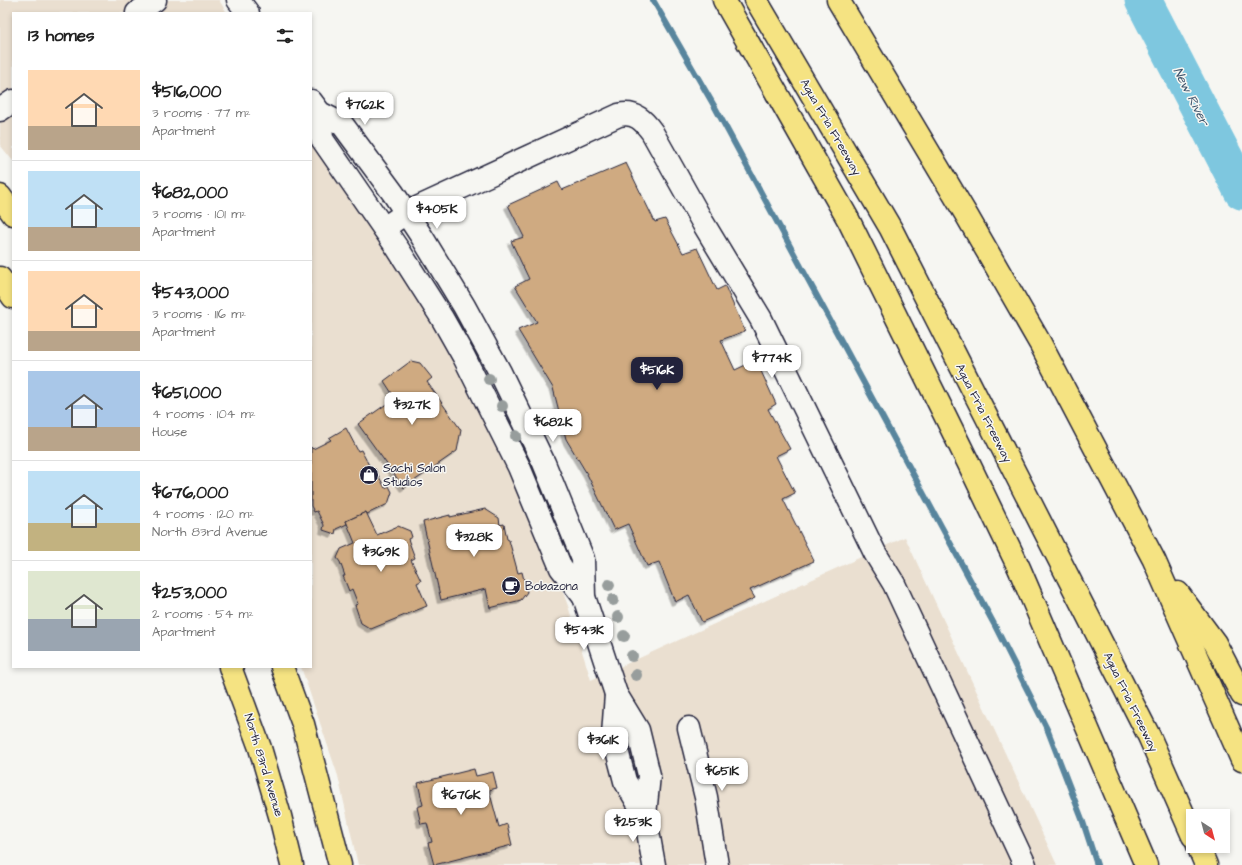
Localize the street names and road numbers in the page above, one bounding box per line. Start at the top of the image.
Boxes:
street label: Agua Fria Freeway [795,76,865,179]
street label: Agua Fria Freeway [950,361,1016,466]
street label: Agua Fria Freeway [1098,650,1162,756]
street label: North 83rd Avenue [240,712,287,819]

